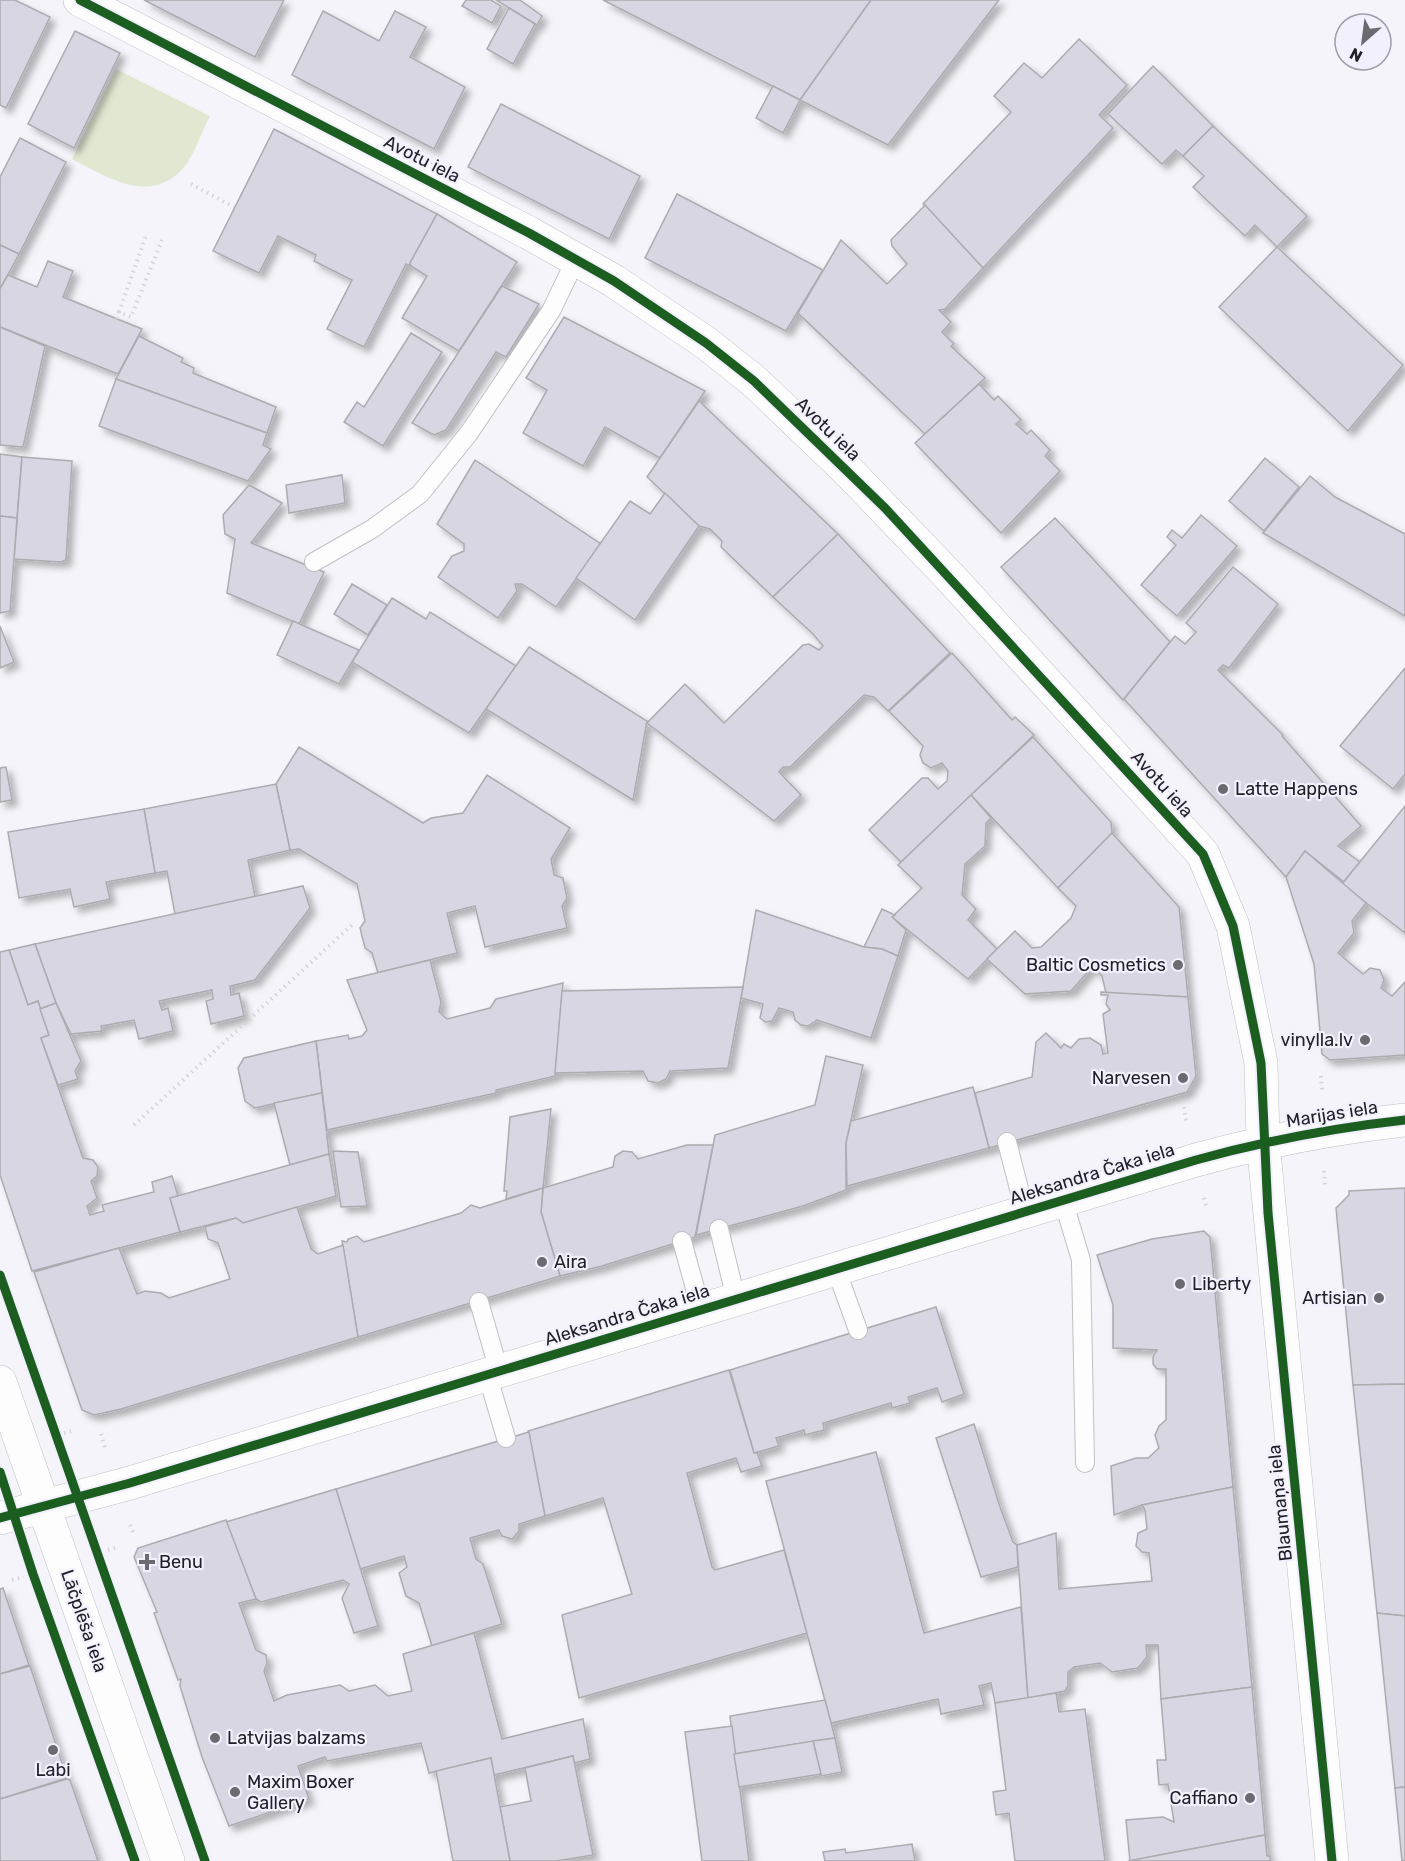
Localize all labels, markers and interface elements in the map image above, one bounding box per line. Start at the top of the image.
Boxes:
north arrow [1333,12,1393,72]
text: N [1347,44,1366,66]
street label: Avotu iela [380,130,464,188]
street label: Avotu iela [791,392,865,466]
street label: Avotu iela [1126,746,1198,822]
place label: Latte Happens [1235,778,1358,800]
marker: Latte Happens [1216,782,1230,796]
place label: Baltic Cosmetics [1026,954,1166,976]
marker: Baltic Cosmetics [1171,958,1185,972]
place label: vinylla.lv [1281,1029,1353,1051]
marker: vinylla.lv [1358,1033,1372,1047]
place label: Narvesen [1092,1067,1171,1089]
marker: Narvesen [1176,1071,1190,1085]
street label: Marijas iela [1285,1096,1379,1132]
street label: Aleksandra Čaka iela [1007,1138,1177,1210]
place label: Aira [554,1251,587,1273]
marker: Aira [535,1255,549,1269]
place label: Liberty [1192,1273,1251,1295]
marker: Liberty [1173,1277,1187,1291]
street label: Aleksandra Čaka iela [542,1279,712,1351]
place label: Artisian [1302,1287,1367,1309]
marker: Artisian [1372,1291,1386,1305]
street label: Blaumaņa iela [1263,1444,1297,1562]
place label: Benu [159,1551,203,1573]
marker: Benu [140,1555,154,1569]
street label: Lāčplēša iela [56,1567,112,1675]
place label: Latvijas balzams [227,1727,366,1749]
marker: Latvijas balzams [208,1731,222,1745]
marker: Labi [46,1743,60,1757]
place label: Labi [35,1759,71,1781]
place label: Maxim Boxer Gallery [247,1771,354,1814]
marker: Maxim Boxer Gallery [228,1785,242,1799]
place label: Caffiano [1170,1787,1238,1809]
marker: Caffiano [1243,1791,1257,1805]

